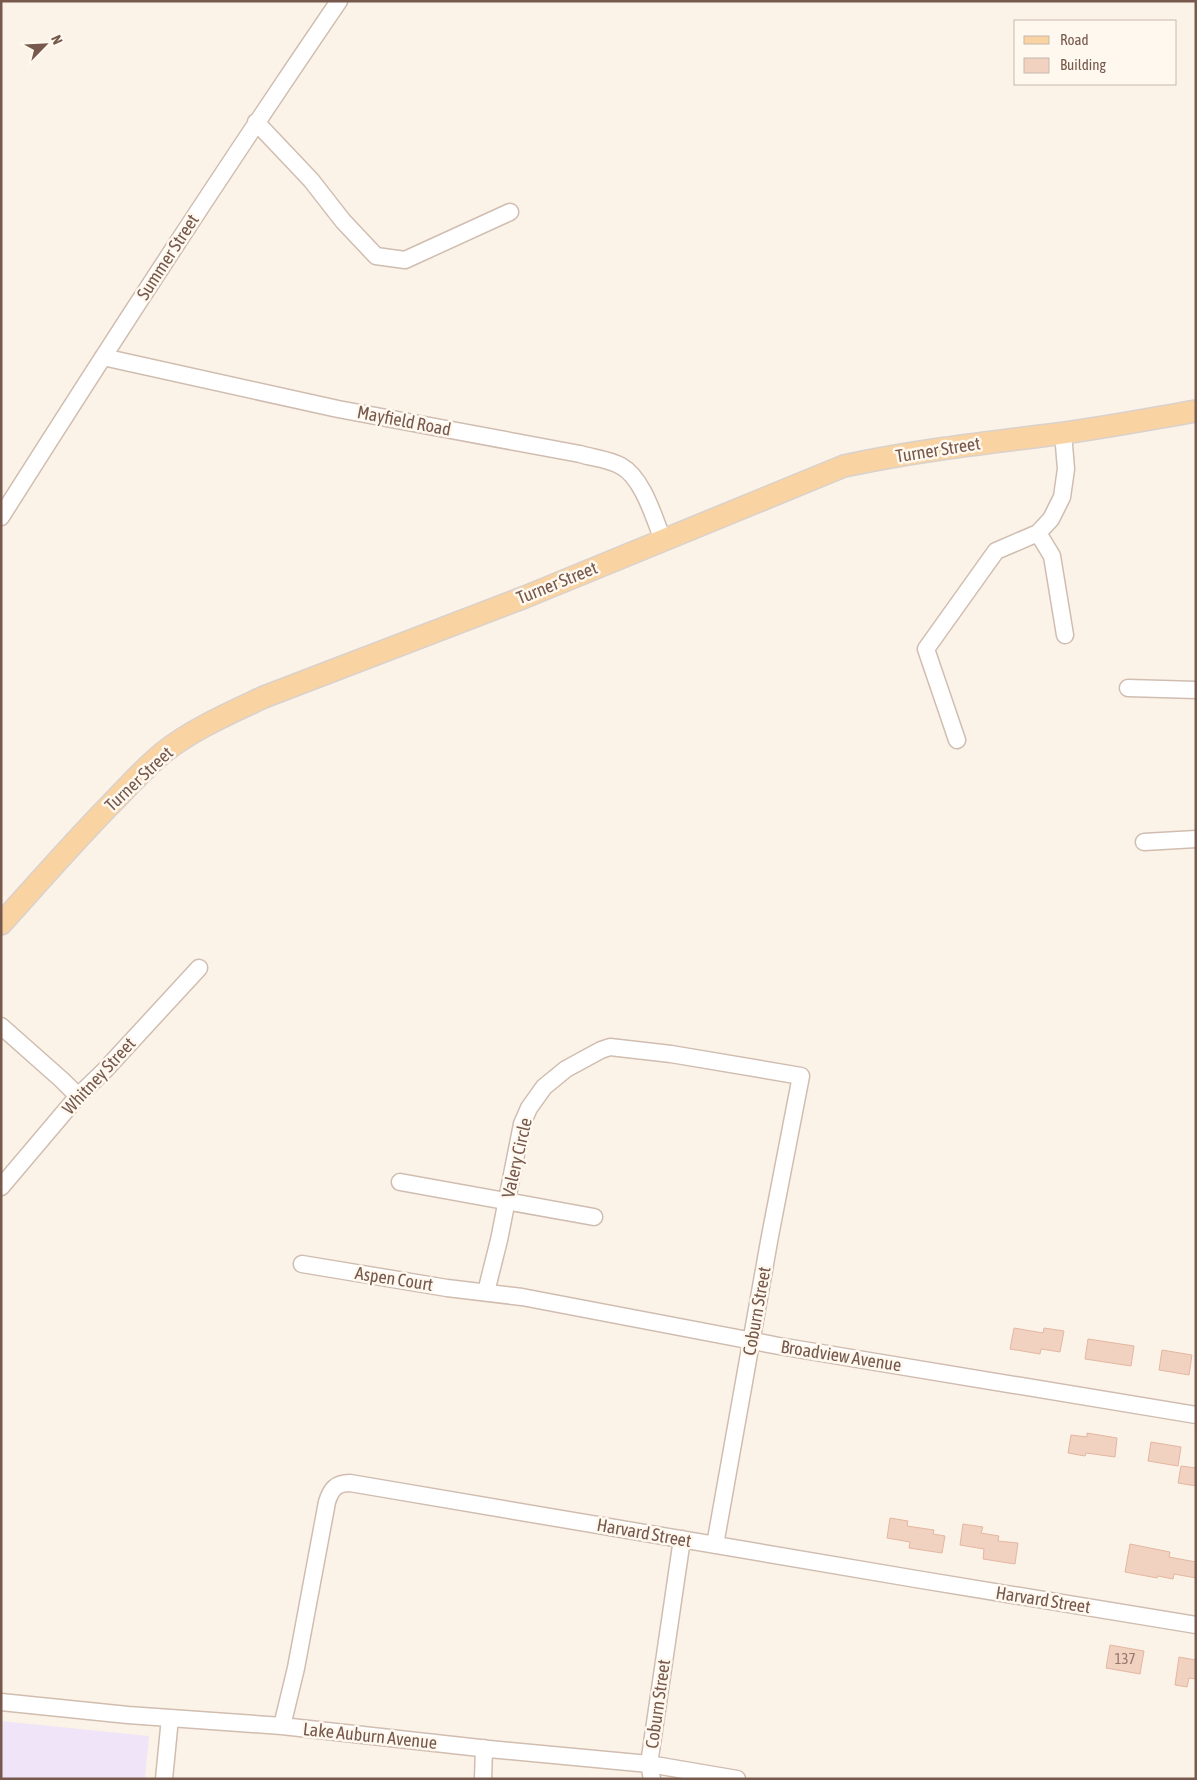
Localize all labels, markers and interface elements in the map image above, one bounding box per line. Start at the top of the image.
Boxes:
north arrow [20,20,70,70]
legend [1014,20,1177,85]
text: Road [1060,31,1089,48]
text: N [48,33,66,47]
text: Building [1060,56,1106,73]
street label: Summer Street [132,210,203,303]
street label: Mayfield Road [355,401,453,440]
street label: Turner Street [894,432,982,467]
street label: Turner Street [513,557,600,608]
street label: Turner Street [100,742,177,815]
street label: Whitney Street [58,1033,139,1118]
street label: Valery Circle [497,1116,536,1200]
street label: Aspen Court [354,1262,435,1295]
street label: Coburn Street [738,1265,775,1357]
street label: Broadview Avenue [779,1336,903,1375]
street label: Harvard Street [595,1514,693,1551]
street label: Harvard Street [994,1582,1092,1617]
house number: 137 [1114,1650,1136,1667]
street label: Coburn Street [641,1658,674,1750]
street label: Lake Auburn Avenue [302,1718,438,1753]

